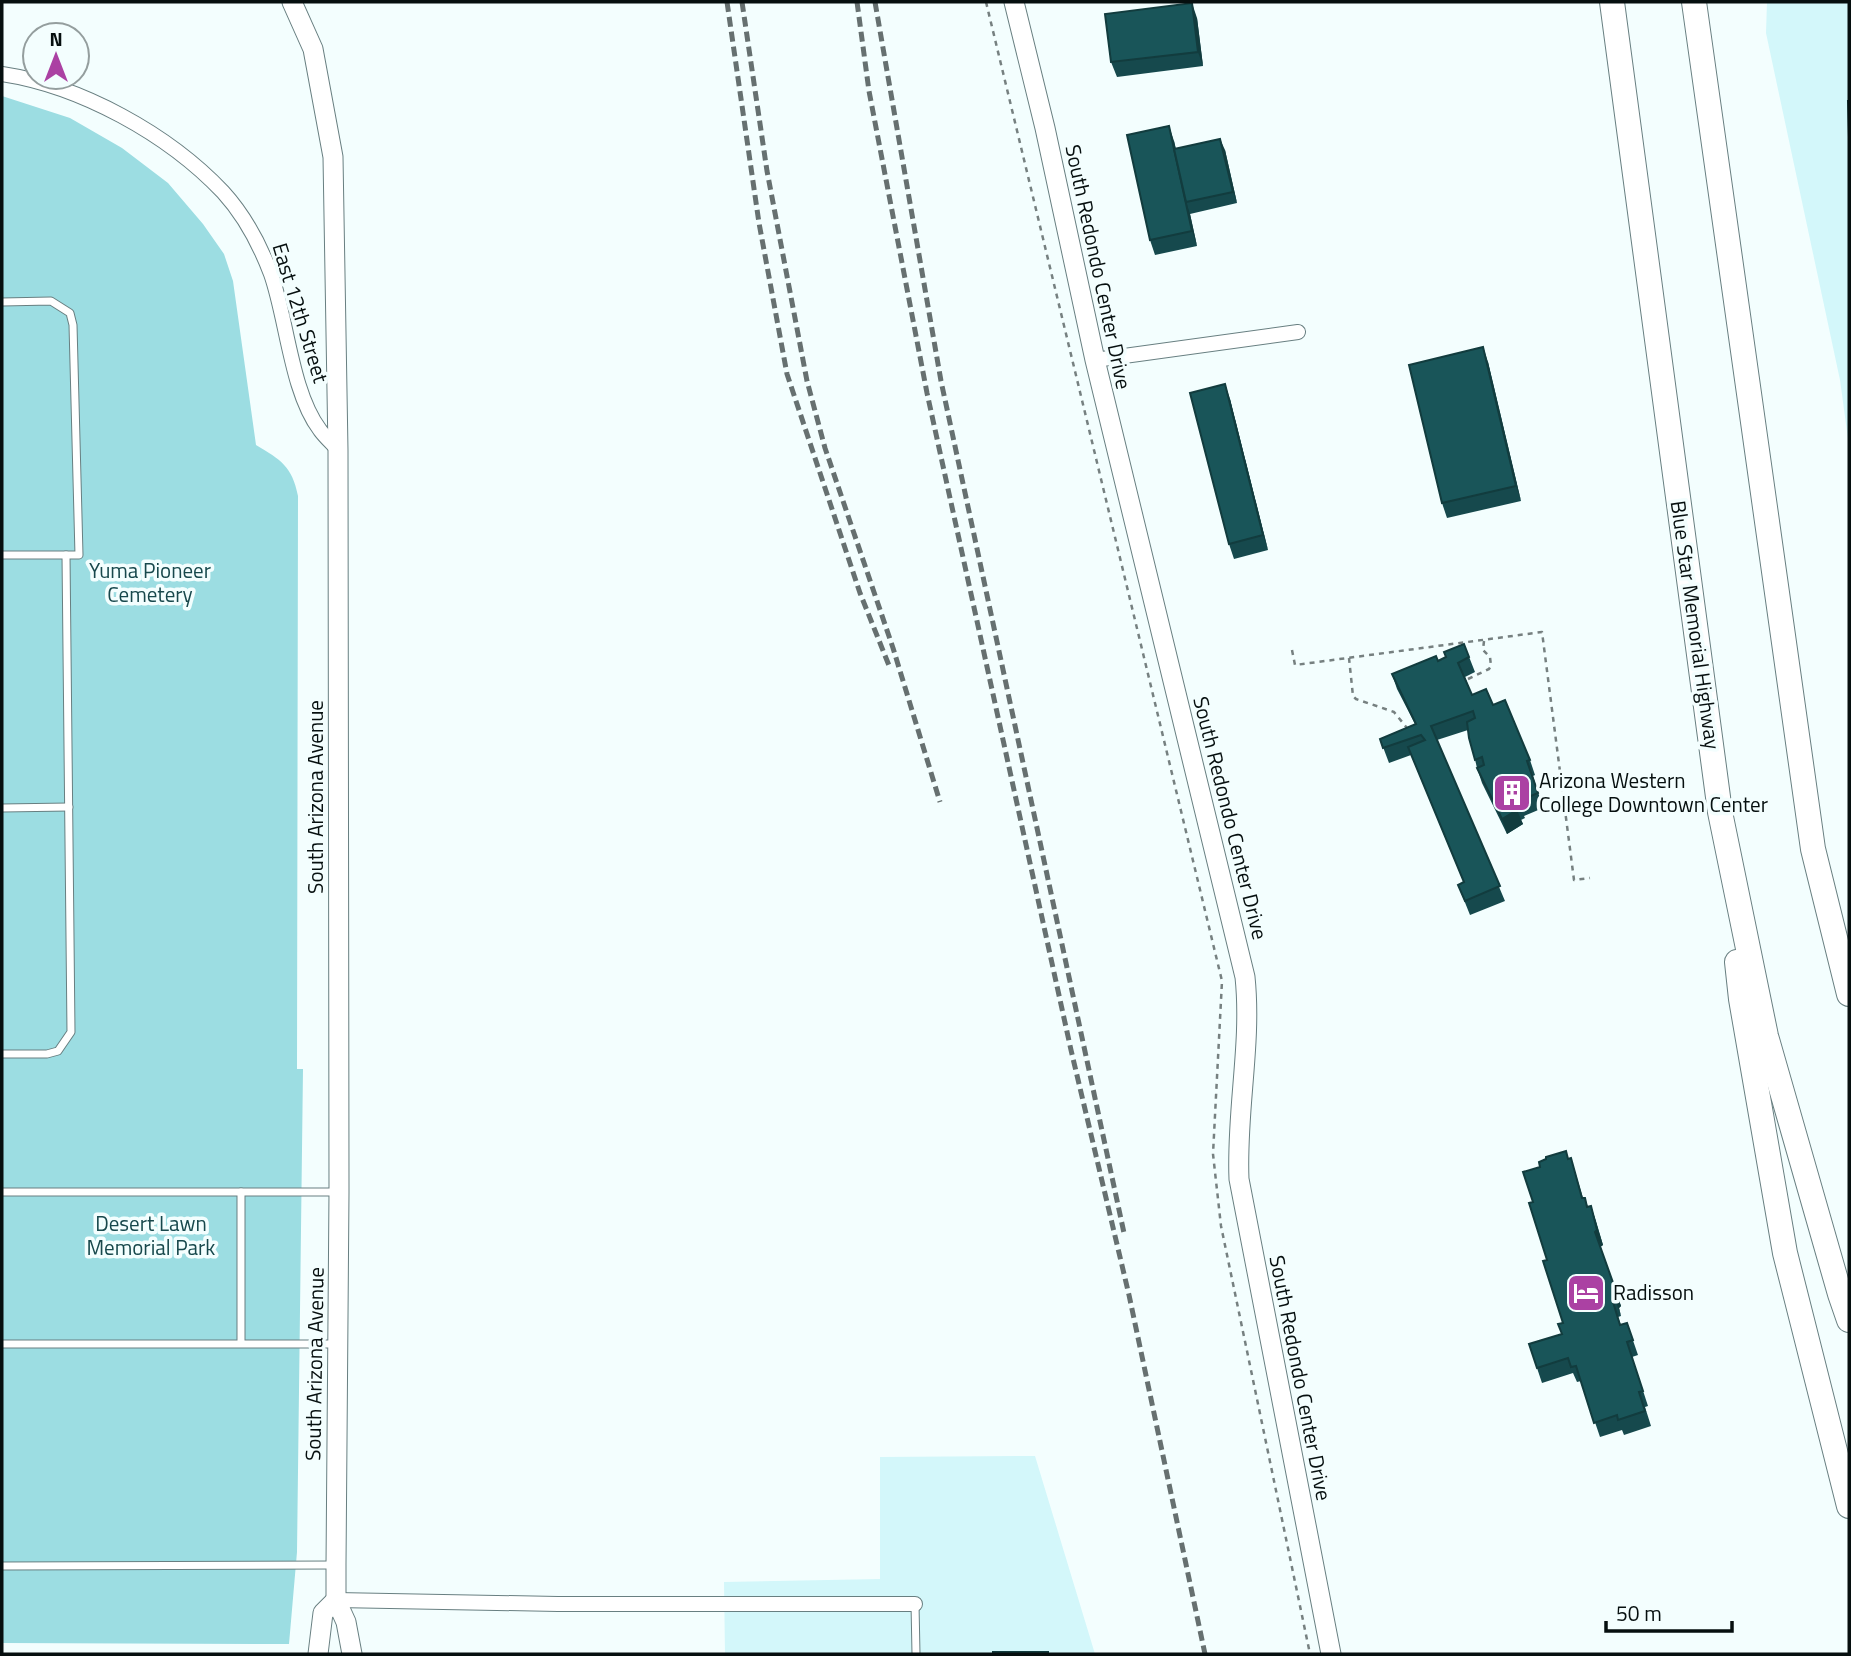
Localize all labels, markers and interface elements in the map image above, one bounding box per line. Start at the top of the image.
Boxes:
north arrow [21,21,91,91]
text: N [49,24,63,53]
street label: South Redondo Center Drive [1057,142,1141,392]
street label: East 12th Street [264,239,338,387]
street label: Blue Star Memorial Highway [1663,498,1729,751]
park label: Yuma Pioneer Cemetery [89,554,211,610]
street label: South Redondo Center Drive [1185,693,1277,943]
street label: South Arizona Avenue [299,700,331,894]
place label: Arizona Western College Downtown Center [1539,764,1768,820]
building icon: Arizona Western College Downtown Center [1491,772,1533,814]
park label: Desert Lawn Memorial Park [87,1207,215,1263]
street label: South Redondo Center Drive [1261,1252,1340,1503]
street label: South Arizona Avenue [296,1267,332,1461]
hotel icon: Radisson [1565,1272,1607,1314]
place label: Radisson [1613,1276,1694,1308]
scale bar [1606,1590,1732,1634]
text: 50 m [1616,1597,1662,1629]

